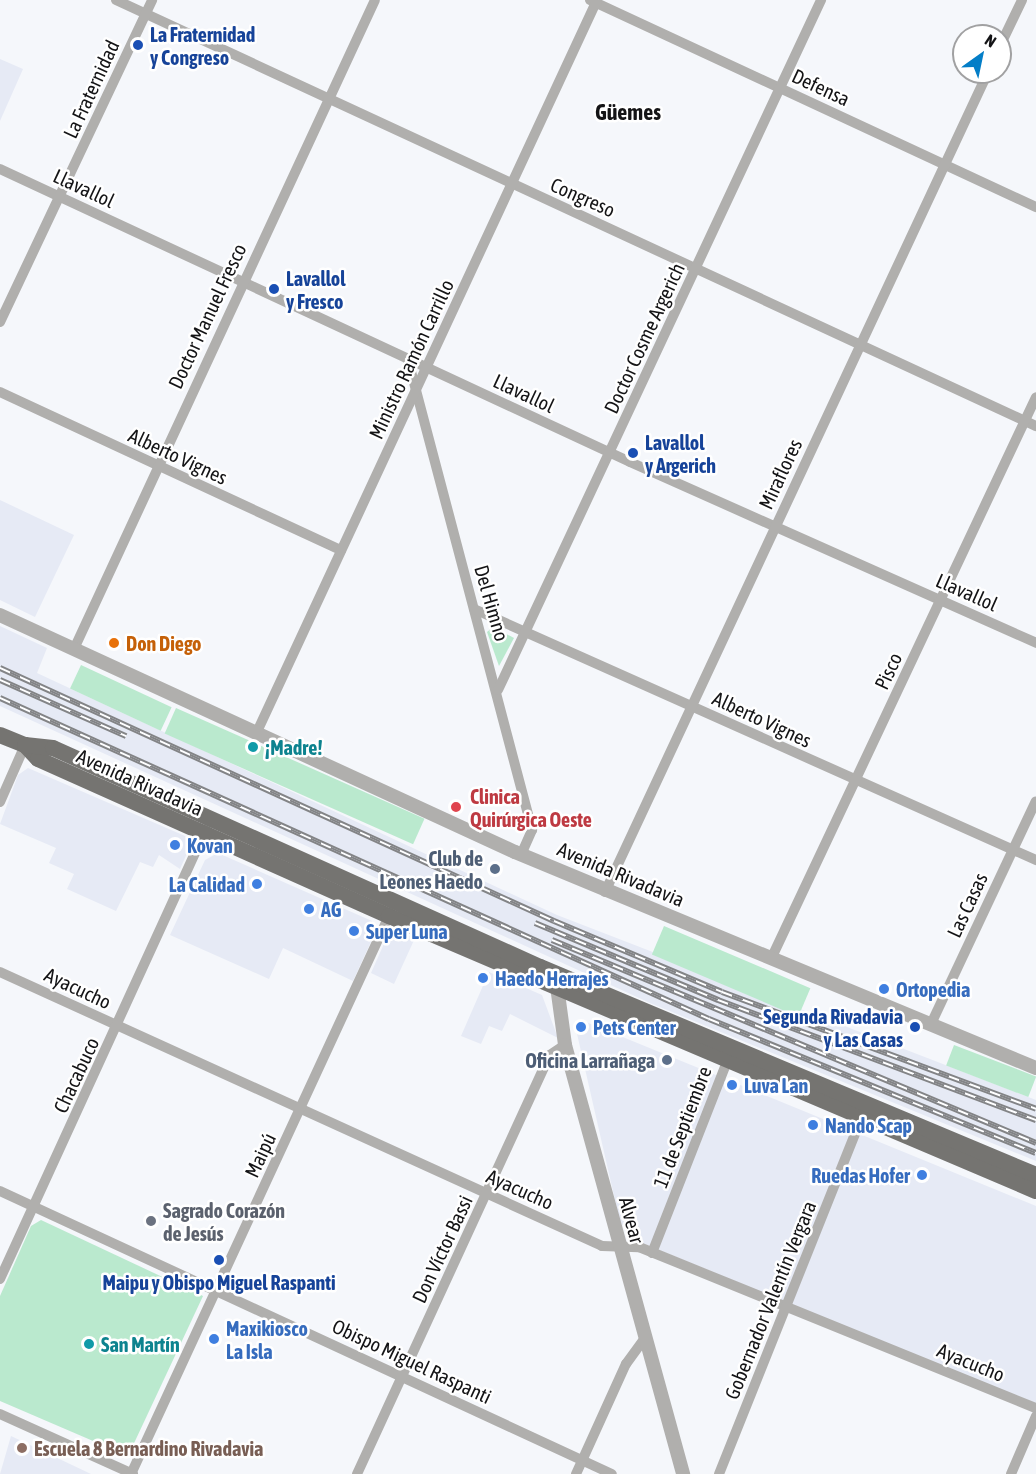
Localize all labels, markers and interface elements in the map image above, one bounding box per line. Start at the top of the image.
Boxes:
place label: La Fraternidad y Congreso [150,22,255,69]
north arrow [952,24,1012,84]
text: N [982,30,1000,51]
street label: La Fraternidad [58,36,124,142]
marker: La Fraternidad y Congreso [131,38,145,52]
street label: Defensa [788,63,854,111]
district label: Güemes [595,100,661,126]
street label: Llavallol [50,163,118,213]
street label: Congreso [547,172,619,222]
street label: Doctor Manuel Fresco [163,240,251,392]
street label: Doctor Cosme Argerich [599,259,689,417]
place label: Lavallol y Fresco [286,266,345,313]
street label: Ministro Ramón Carrillo [364,275,458,443]
marker: Lavallol y Fresco [267,282,281,296]
street label: Llavallol [490,368,558,418]
street label: Alberto Vignes [125,423,231,489]
place label: Lavallol y Argerich [645,430,716,477]
street label: Miraflores [753,435,807,513]
marker: Lavallol y Argerich [626,446,640,460]
street label: Del Himno [470,562,514,644]
street label: Llavallol [933,568,1001,616]
place label: Don Diego [126,631,202,655]
marker: Don Diego [107,636,121,650]
street label: Pisco [869,649,907,693]
street label: Alberto Vignes [709,686,815,752]
place label: ¡Madre! [265,735,322,759]
marker: ¡Madre! [246,740,260,754]
street label: Avenida Rivadavia [73,743,207,821]
place label: Clinica Quirúrgica Oeste [470,784,592,831]
marker: Clinica Quirúrgica Oeste [447,798,465,816]
place label: Kovan [187,833,233,857]
street label: Avenida Rivadavia [554,836,688,912]
marker: Kovan [168,838,182,852]
place label: Club de Leones Haedo [380,846,483,893]
marker: Club de Leones Haedo [488,862,502,876]
street label: Las Casas [942,869,992,941]
place label: La Calidad [169,872,245,896]
marker: La Calidad [250,877,264,891]
place label: AG [321,897,341,921]
marker: AG [302,902,316,916]
place label: Super Luna [366,919,448,943]
marker: Super Luna [347,924,361,938]
street label: Ayacucho [41,962,115,1014]
place label: Haedo Herrajes [495,966,609,990]
marker: Haedo Herrajes [476,971,490,985]
place label: Ortopedia [896,977,970,1001]
marker: Ortopedia [877,982,891,996]
place label: Segunda Rivadavia y Las Casas [763,1004,903,1051]
place label: Pets Center [593,1015,676,1039]
marker: Pets Center [574,1020,588,1034]
marker: Segunda Rivadavia y Las Casas [908,1020,922,1034]
street label: Chacabuco [48,1033,104,1117]
place label: Oficina Larrañaga [525,1048,655,1072]
marker: Oficina Larrañaga [660,1053,674,1067]
street label: 11 de Septiembre [648,1063,716,1191]
place label: Luva Lan [744,1073,808,1097]
marker: Luva Lan [725,1078,739,1092]
place label: Nando Scap [825,1113,912,1137]
marker: Nando Scap [806,1118,820,1132]
street label: Maipú [239,1129,281,1181]
place label: Ruedas Hofer [811,1163,910,1187]
street label: Ayacucho [483,1164,557,1214]
marker: Ruedas Hofer [915,1168,929,1182]
street label: Don Víctor Bassi [407,1191,477,1307]
street label: Alvear [614,1194,650,1246]
street label: Gobernador Valentín Vergara [719,1197,821,1403]
place label: Sagrado Corazón de Jesús [163,1198,285,1245]
marker: Sagrado Corazón de Jesús [144,1214,158,1228]
marker: Maipu y Obispo Miguel Raspanti [212,1253,226,1267]
place label: Maipu y Obispo Miguel Raspanti [102,1270,336,1294]
street label: Obispo Miguel Raspanti [329,1314,495,1408]
place label: Maxikiosco La Isla [226,1316,308,1363]
place label: San Martín [101,1332,180,1356]
marker: Maxikiosco La Isla [207,1332,221,1346]
marker: San Martín [82,1337,96,1351]
street label: Ayacucho [934,1338,1008,1386]
place label: Escuela 8 Bernardino Rivadavia [34,1436,263,1460]
marker: Escuela 8 Bernardino Rivadavia [15,1441,29,1455]

